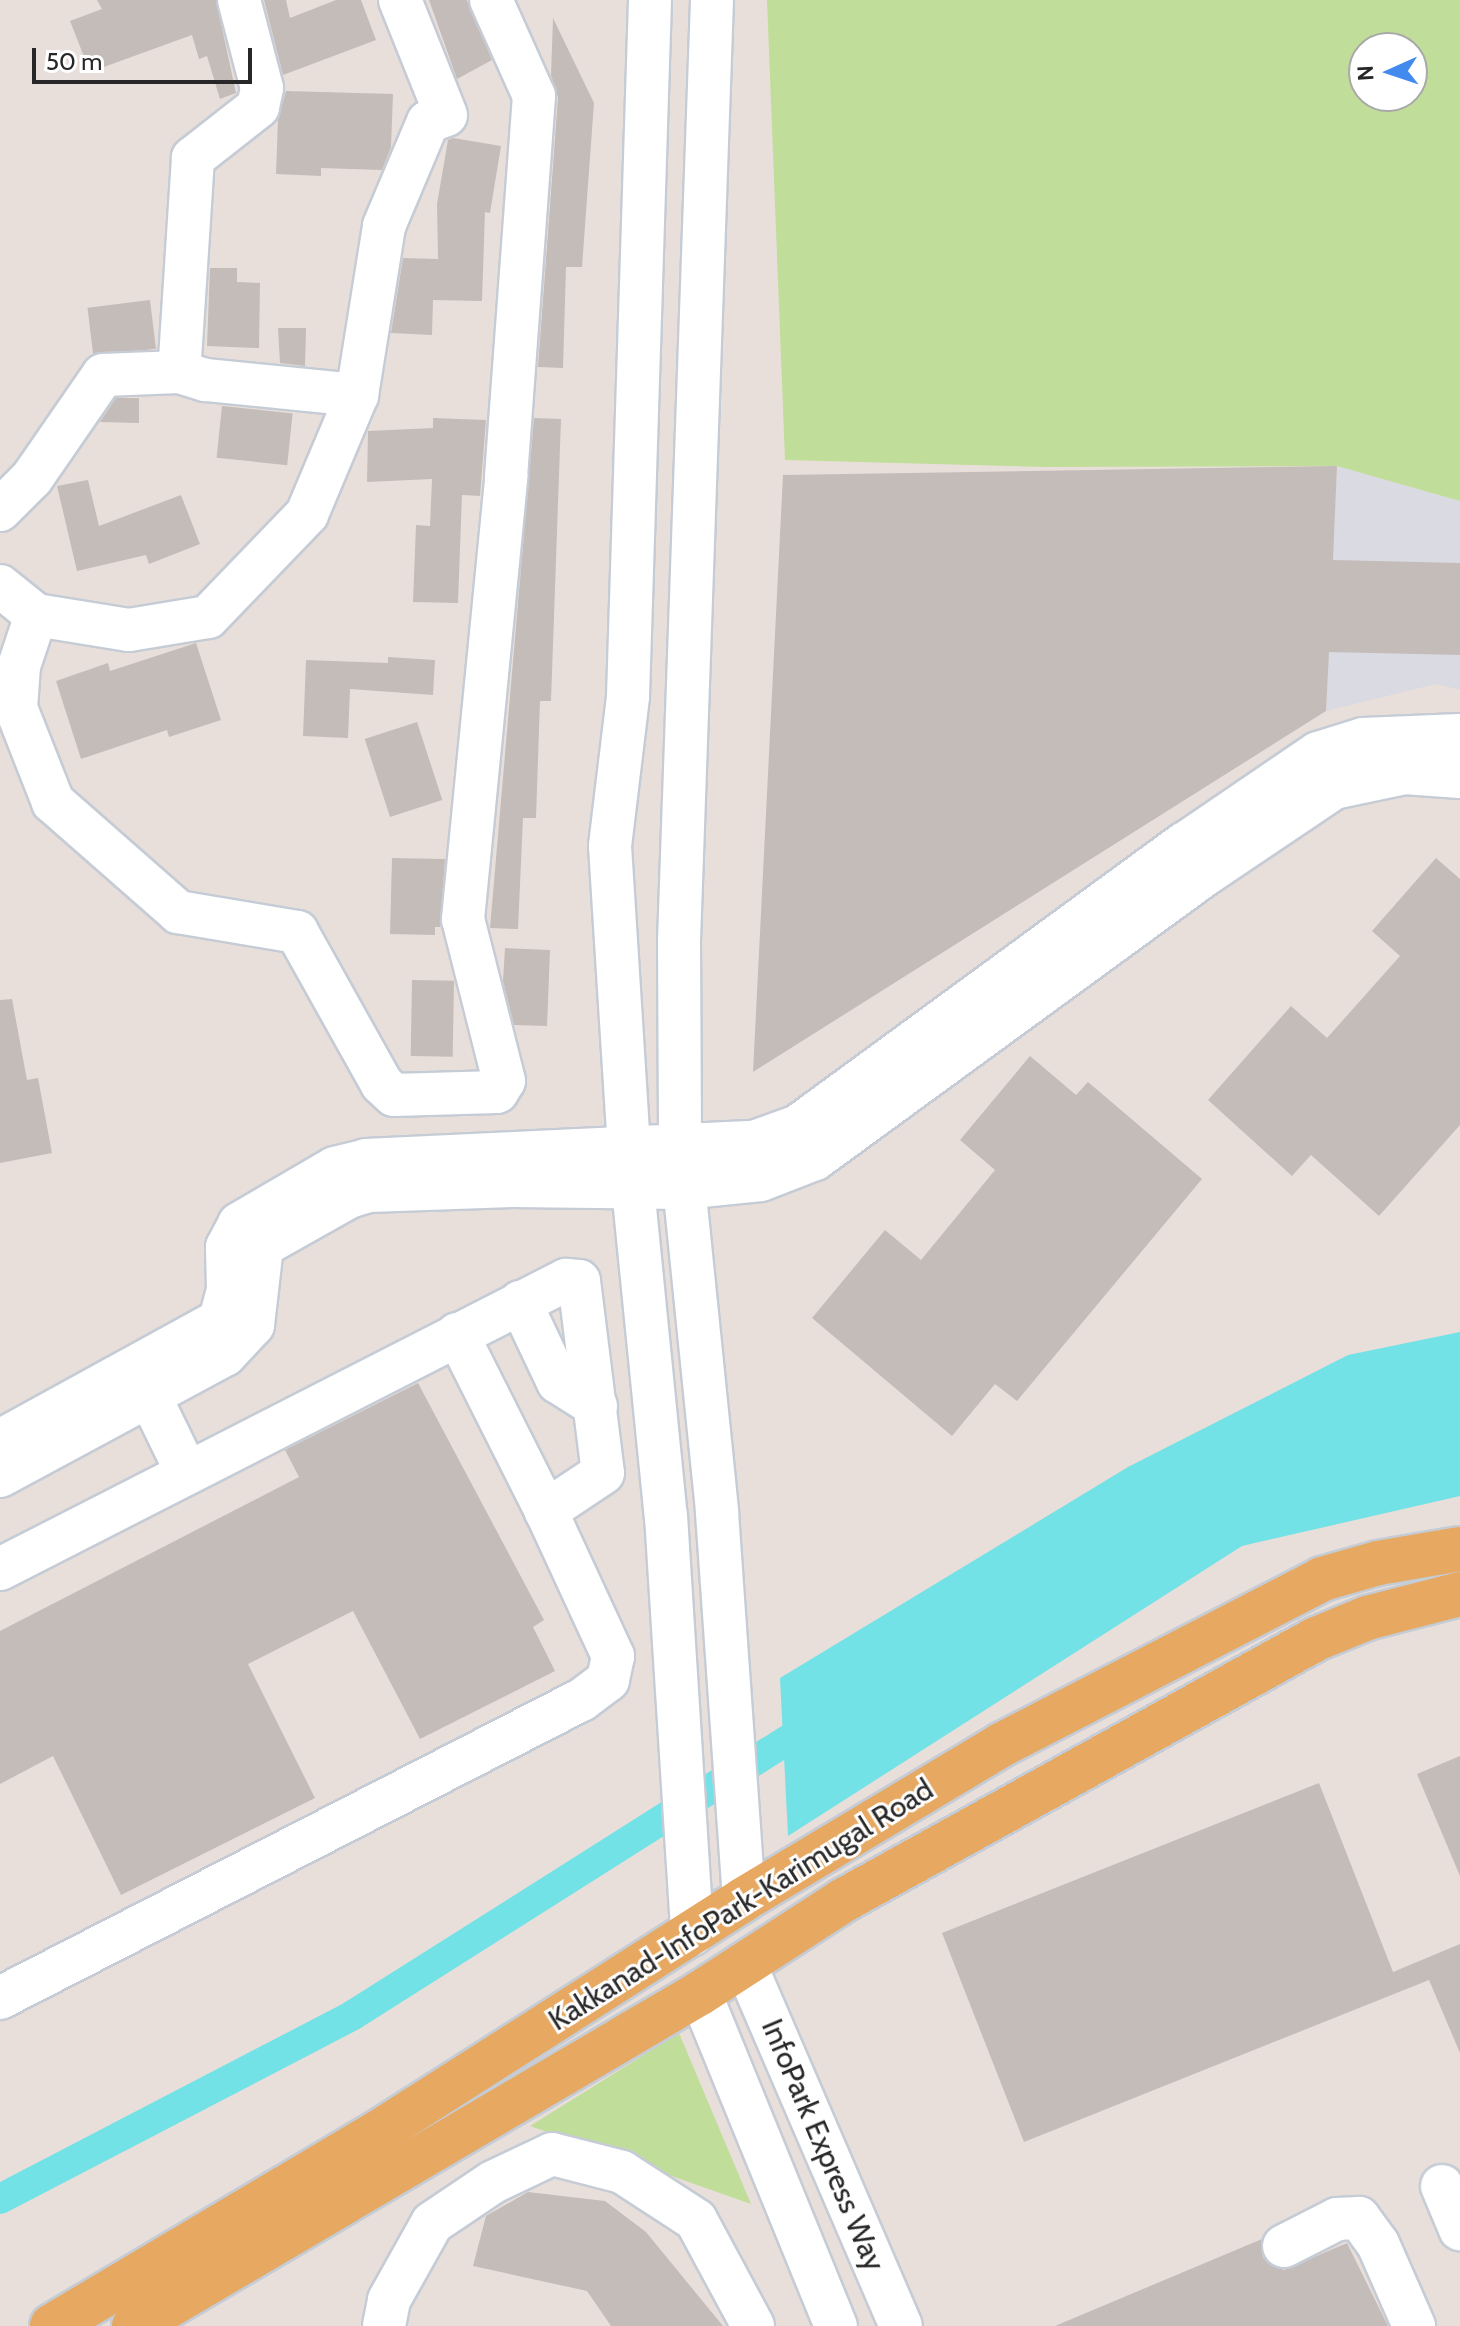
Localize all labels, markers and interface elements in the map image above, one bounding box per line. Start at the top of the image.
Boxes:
scale bar [36,32,256,82]
north arrow [1348,32,1428,112]
text: 50 m [46,47,102,76]
text: N [1352,65,1379,82]
street label: Kakkanad-InfoPark-Karimugal Road [542,1771,940,2039]
street label: InfoPark Express Way [754,2014,892,2276]

